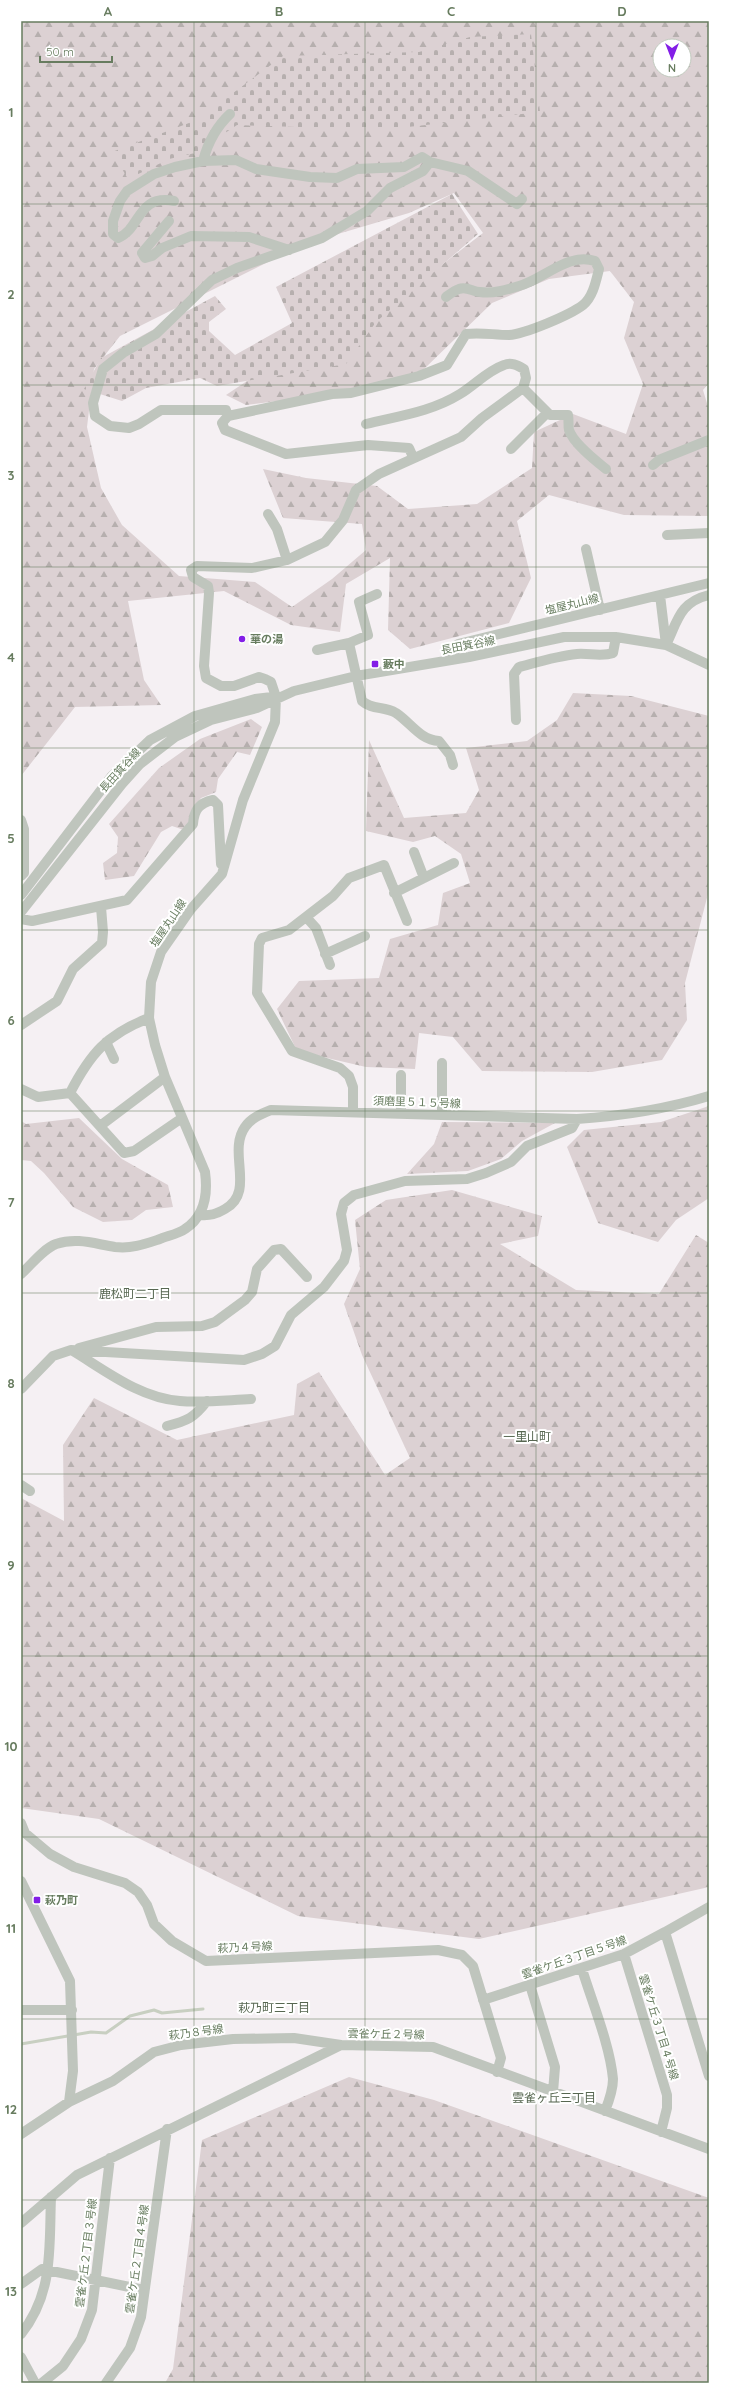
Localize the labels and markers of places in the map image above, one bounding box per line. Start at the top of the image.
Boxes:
place label: 華の湯 [250,632,283,646]
marker: 華の湯 [237,634,247,644]
place label: 藪中 [383,657,405,671]
marker: 藪中 [370,659,380,669]
place label: 萩乃町 [45,1893,78,1907]
marker: 萩乃町 [32,1895,42,1905]

